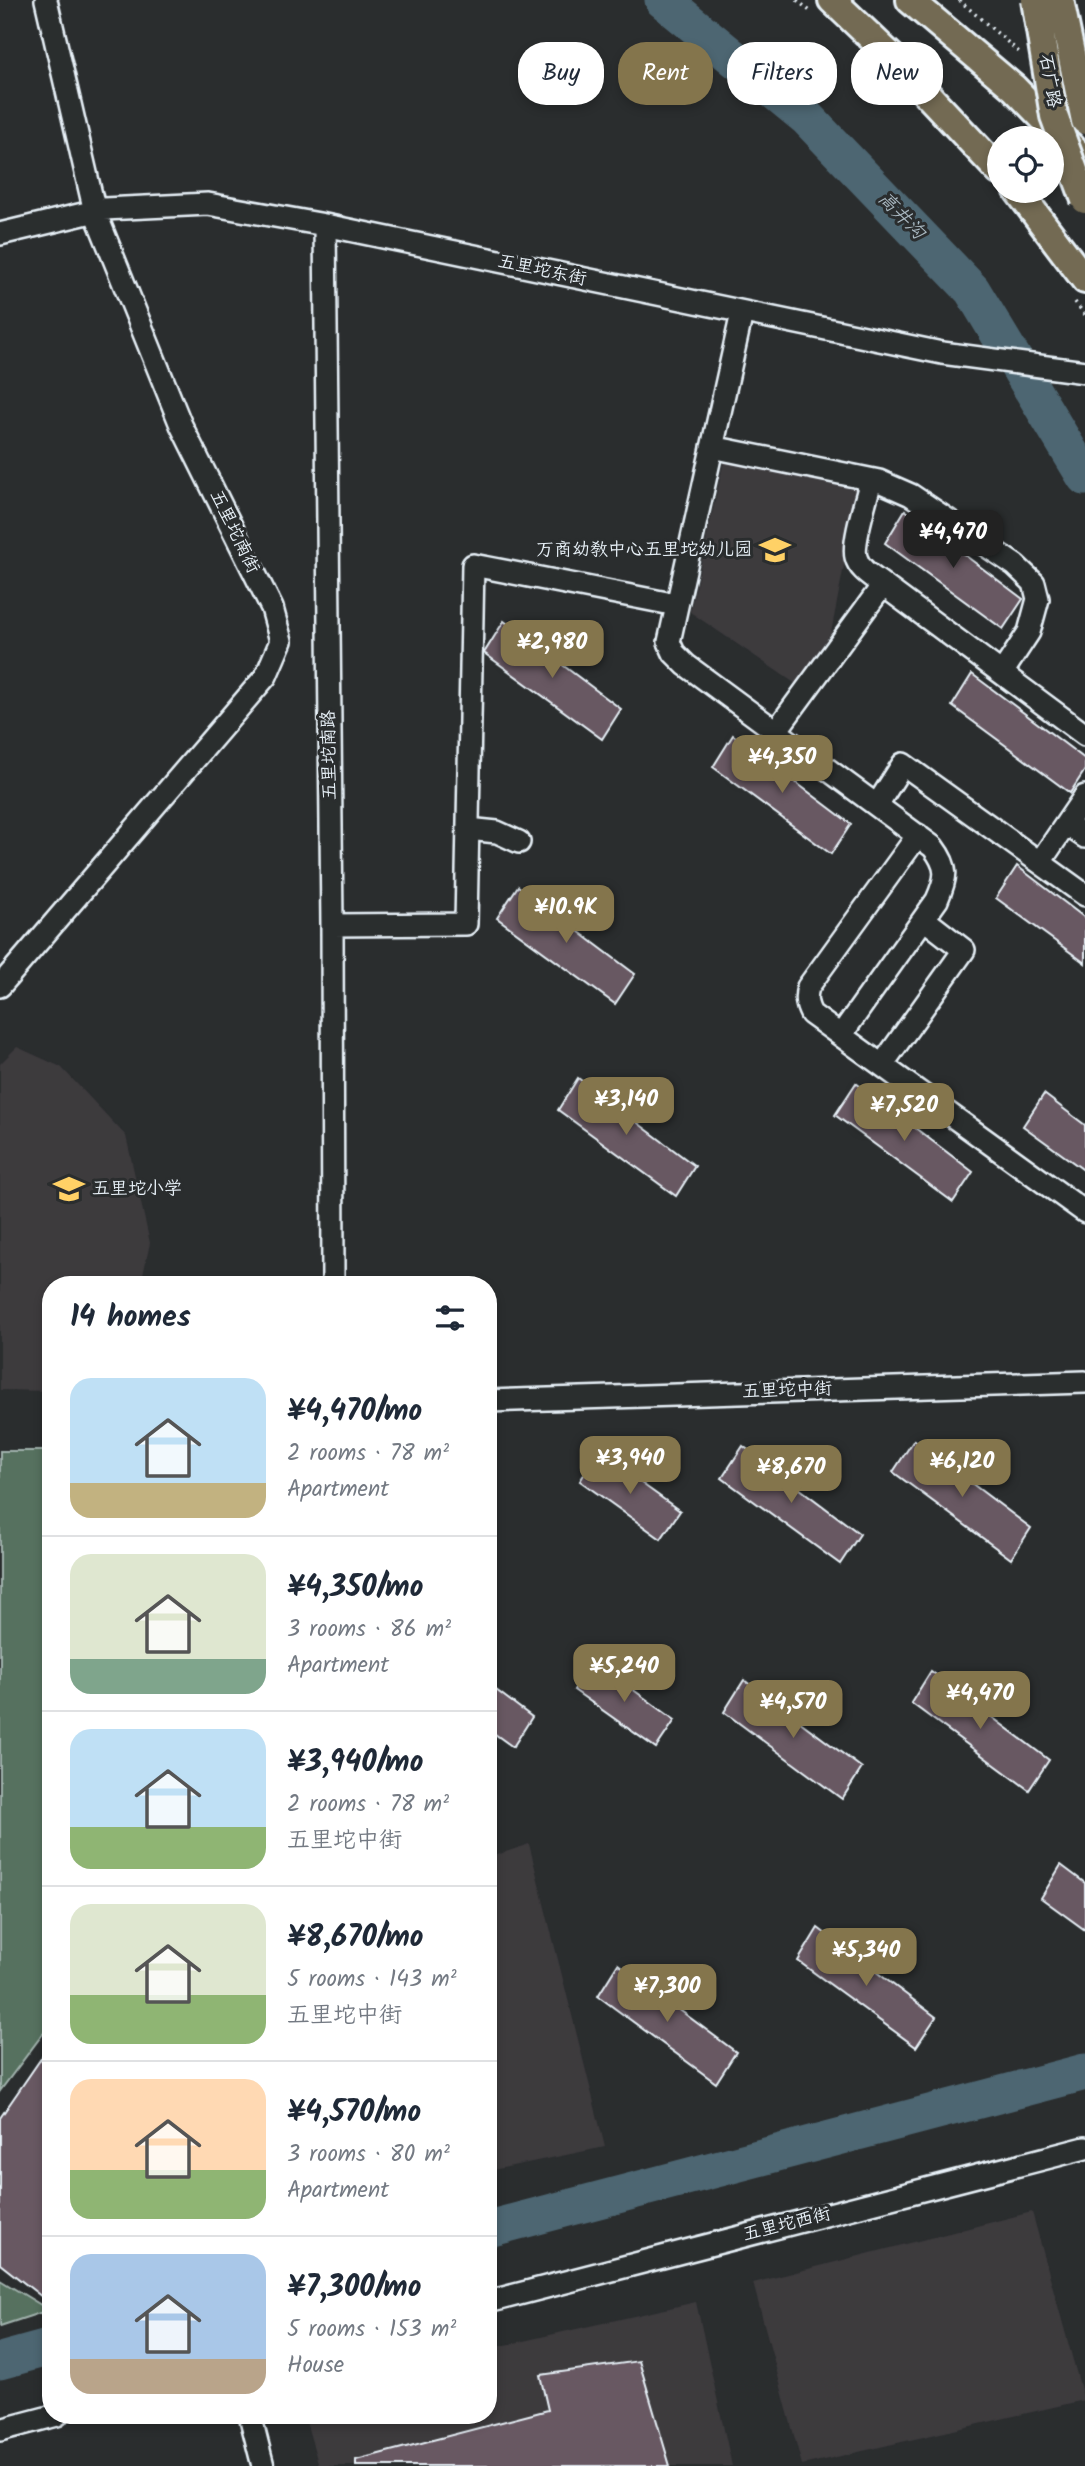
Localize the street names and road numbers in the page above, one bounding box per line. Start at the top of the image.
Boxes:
street label: 石广路 [1030,52,1068,110]
street label: 五里坨东街 [495,247,589,295]
street label: 五里坨南街 [201,485,267,579]
street label: 五里坨南路 [315,710,345,800]
street label: 五里坨中街 [742,1375,832,1407]
street label: 五里坨西街 [740,2200,834,2250]

